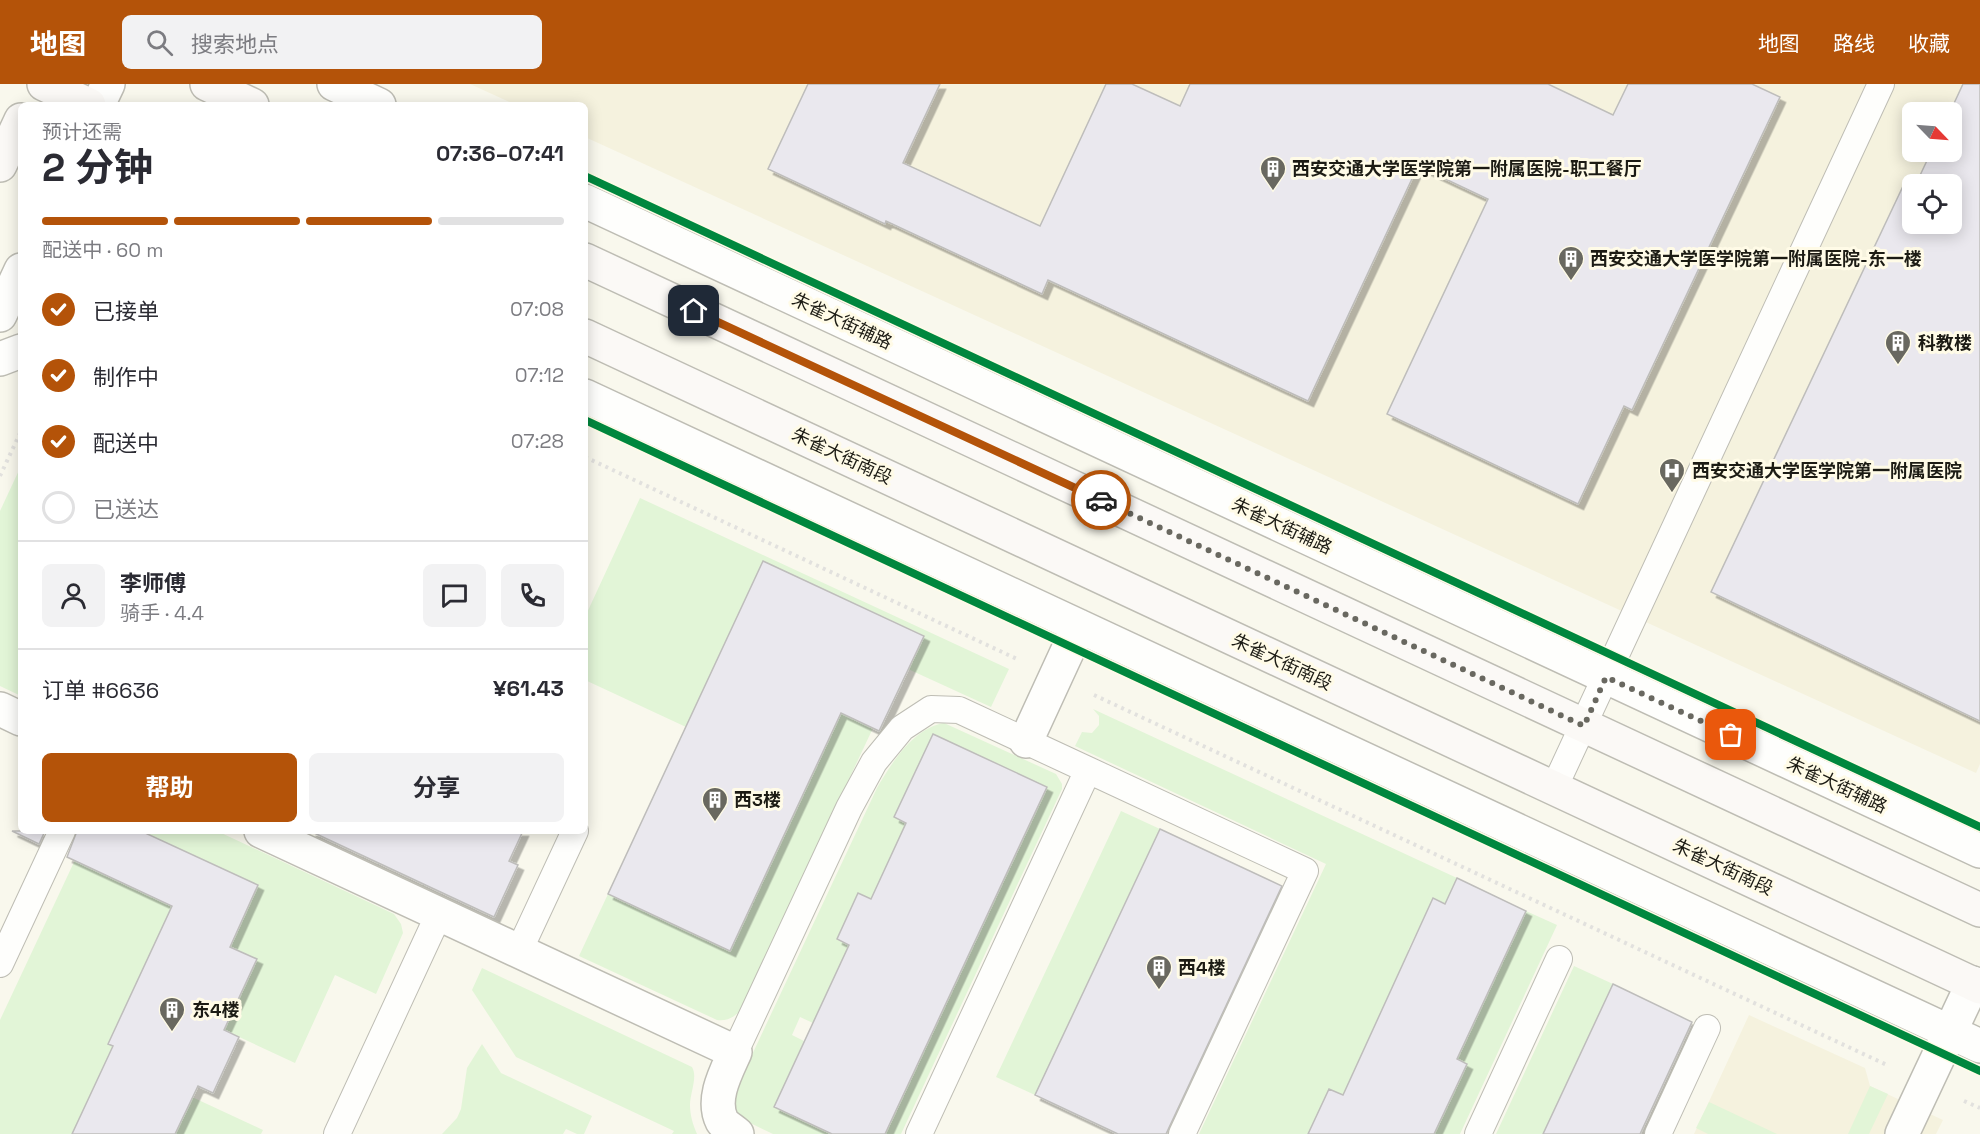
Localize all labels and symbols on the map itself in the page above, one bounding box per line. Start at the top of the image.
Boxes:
north arrow [1902,102,1962,162]
building icon: 西安交通大学医学院第一附属医院-职工餐厅 [1258,154,1288,192]
place label: 西安交通大学医学院第一附属医院-职工餐厅 [1292,157,1642,180]
building icon: 西安交通大学医学院第一附属医院-东一楼 [1556,244,1586,282]
place label: 西安交通大学医学院第一附属医院-东一楼 [1590,247,1922,270]
pin [668,285,719,336]
street label: 朱雀大街辅路 [788,287,896,354]
building icon: 科教楼 [1883,328,1913,366]
place label: 科教楼 [1918,331,1972,354]
street label: 朱雀大街南段 [788,422,896,489]
hospital icon: 西安交通大学医学院第一附属医院 [1657,456,1687,494]
place label: 西安交通大学医学院第一附属医院 [1692,459,1962,482]
courier [1071,470,1131,530]
street label: 朱雀大街辅路 [1228,492,1336,559]
street label: 朱雀大街南段 [1228,628,1336,695]
pin [1705,709,1756,760]
street label: 朱雀大街辅路 [1783,751,1891,818]
building icon: 西3楼 [700,785,730,823]
place label: 西3楼 [734,788,781,811]
street label: 朱雀大街南段 [1669,833,1777,900]
building icon: 西4楼 [1144,953,1174,991]
place label: 西4楼 [1178,956,1225,979]
building icon: 东4楼 [157,995,187,1033]
place label: 东4楼 [192,998,239,1021]

